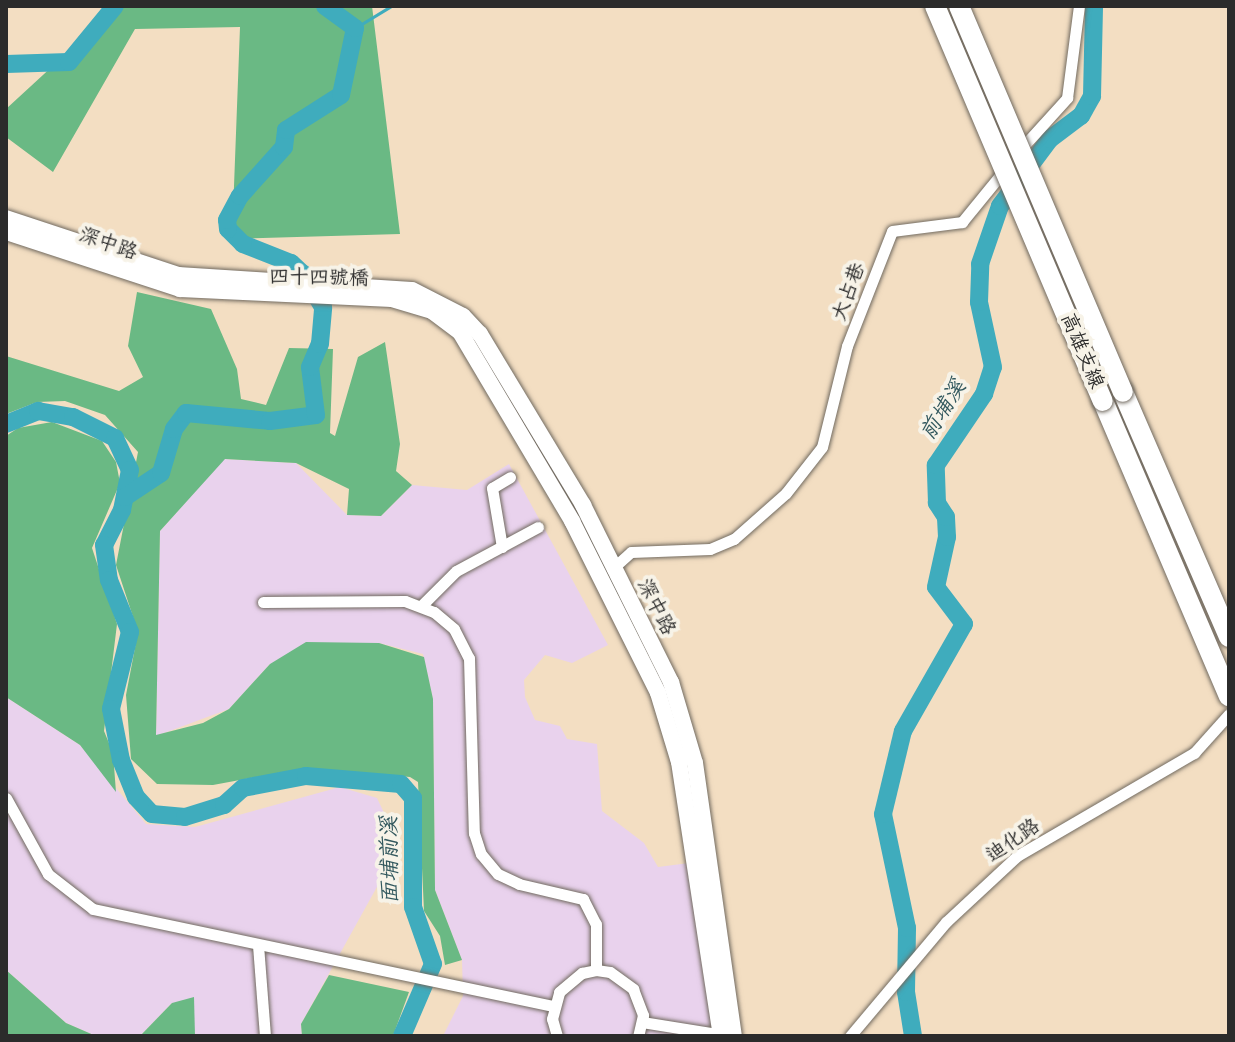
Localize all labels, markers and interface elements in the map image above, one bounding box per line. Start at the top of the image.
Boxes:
street label: 深中路 [76,223,140,265]
street label: 大占巷 [827,260,871,324]
street label: 四十四號橋 [269,265,369,291]
street label: 高雄支線 [1055,309,1109,393]
water label: 前埔溪 [914,375,972,445]
street label: 深中路 [632,575,680,639]
street label: 迪化路 [982,814,1044,868]
water label: 面埔前溪 [376,816,404,904]

